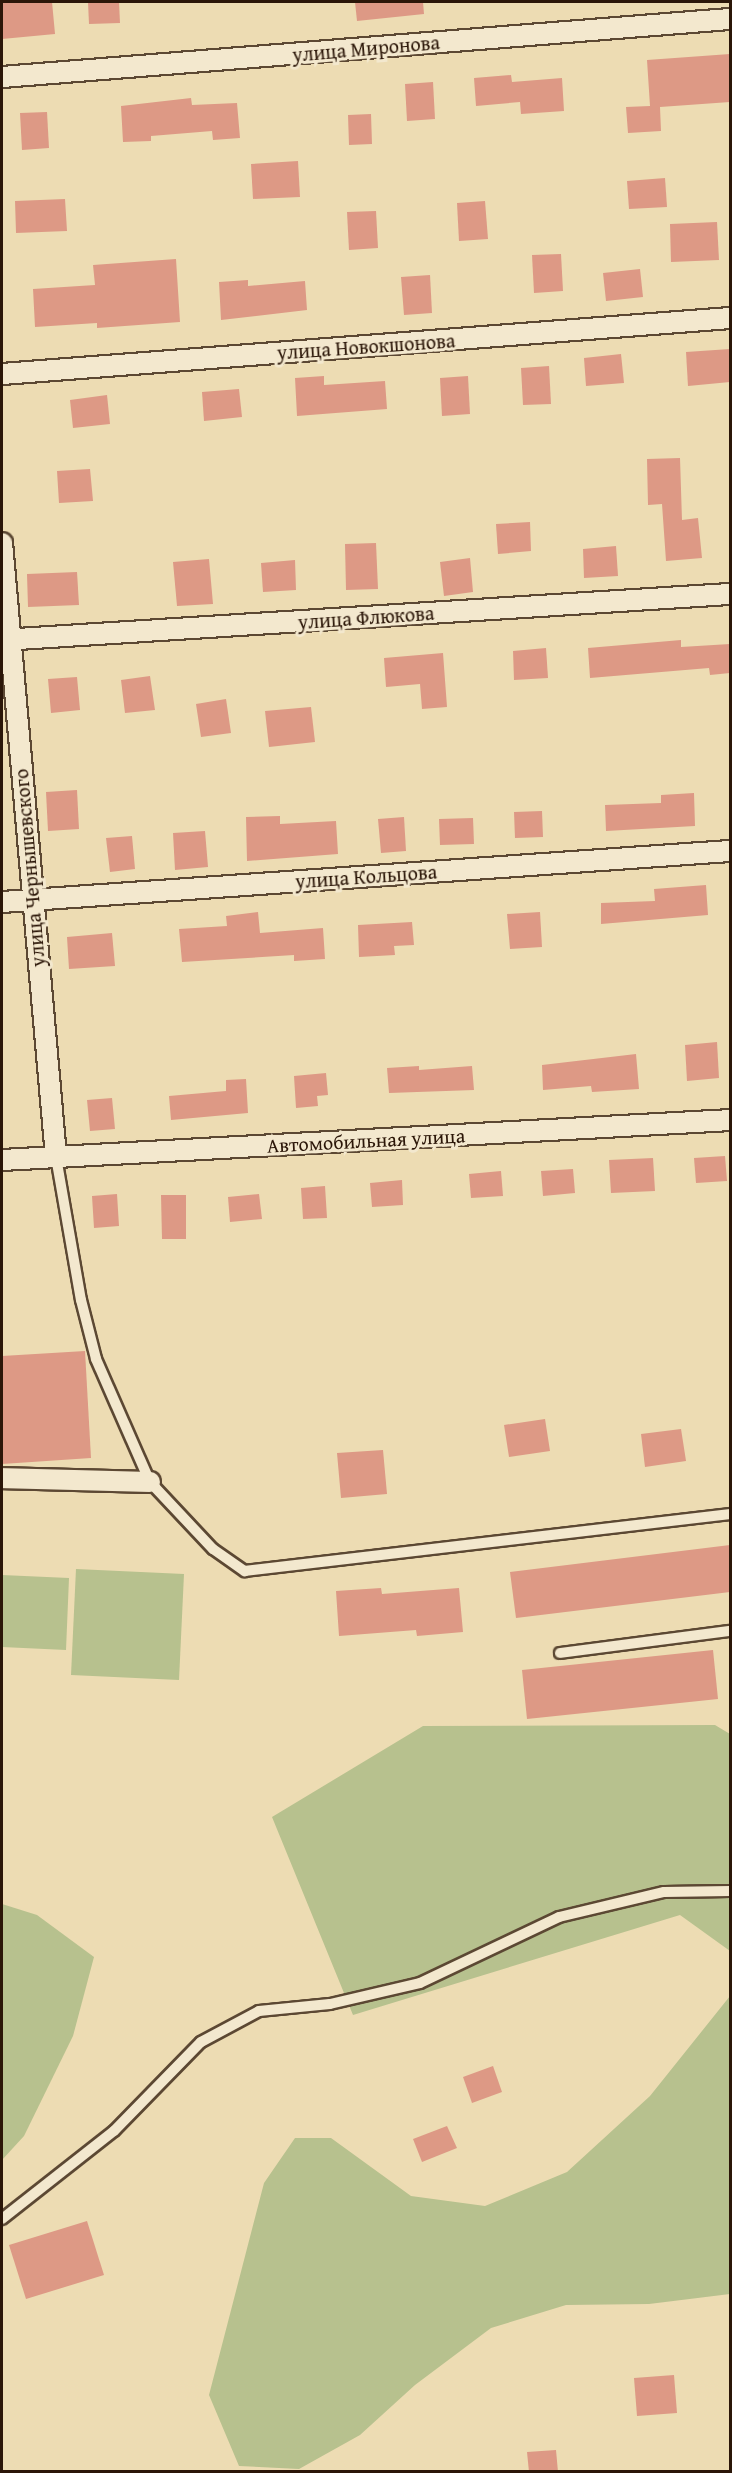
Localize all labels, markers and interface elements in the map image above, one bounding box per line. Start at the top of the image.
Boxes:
street label: улица Миронова [291,30,441,66]
street label: улица Новокшонова [276,328,456,364]
street label: улица Флюкова [297,600,435,634]
street label: улица Чернышевского [8,768,50,968]
street label: улица Кольцова [294,859,438,893]
street label: Автомобильная улица [266,1123,466,1157]

